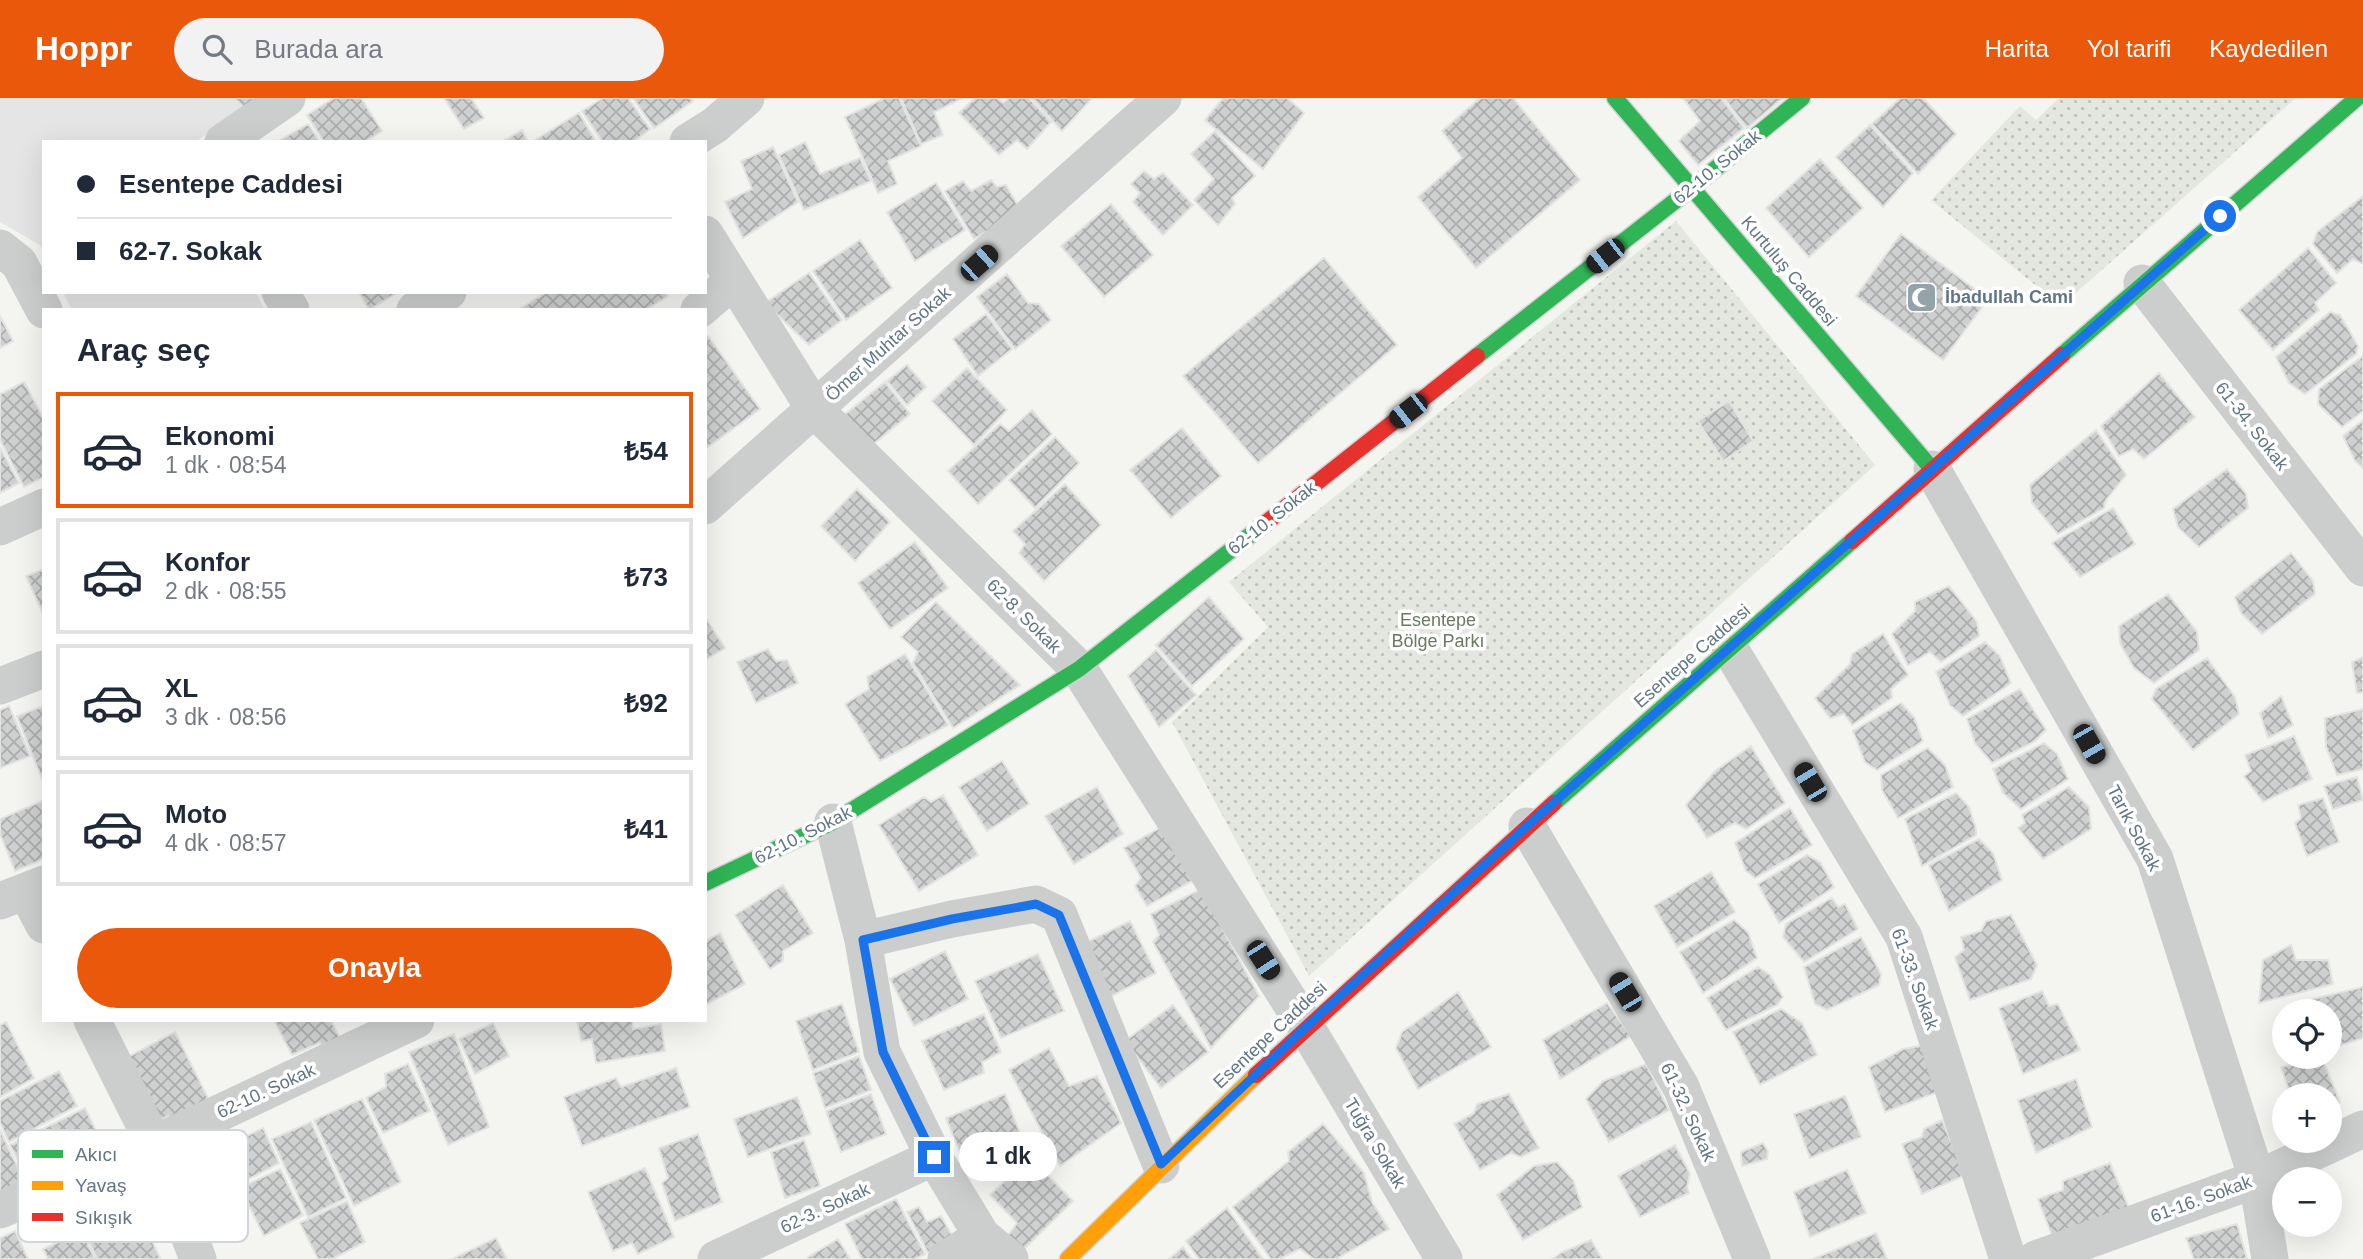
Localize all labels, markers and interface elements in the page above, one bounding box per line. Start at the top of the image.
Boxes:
search box [174,18,664,81]
text: Hoppr [35,30,132,67]
icon: search [198,30,236,68]
text: Burada ara [254,34,383,64]
text: Harita [1985,35,2049,62]
text: Yol tarifi [2087,35,2171,62]
text: Kaydedilen [2209,35,2328,62]
street label: 62-10. Sokak [1669,125,1765,208]
text: Esentepe Caddesi [119,169,343,199]
route start [2204,200,2236,232]
street label: Kurtuluş Caddesi [1737,212,1841,330]
car [1582,235,1629,277]
text: 62-7. Sokak [119,236,262,266]
car [957,241,1002,285]
mosque icon: İbadullah Cami [1905,280,1939,314]
street label: Ömer Muhtar Sokak [821,282,955,405]
place label: İbadullah Cami [1945,287,2073,307]
text: Araç seç [77,332,210,368]
street label: 61-34. Sokak [2211,378,2293,475]
car [1385,390,1432,432]
icon: car [81,419,144,482]
text: Ekonomi [165,421,275,451]
text: ₺54 [624,436,668,466]
text: 1 dk · 08:54 [165,452,286,478]
street label: 62-10. Sokak [1224,477,1321,559]
icon: car [81,545,144,608]
text: Konfor [165,547,250,577]
text: ₺73 [624,562,668,592]
street label: 62-8. Sokak [983,575,1066,658]
text: 2 dk · 08:55 [165,578,286,604]
street label: Esentepe Caddesi [1630,600,1754,712]
park label: Esentepe Bölge Parkı [1391,610,1485,651]
icon: car [81,671,144,734]
text: XL [165,673,198,703]
text: ₺92 [624,688,668,718]
text: 3 dk · 08:56 [165,704,286,730]
car [2070,721,2109,767]
car [1791,759,1830,805]
street label: Tarık Sokak [2103,782,2165,875]
icon: car [81,797,144,860]
text: Moto [165,799,227,829]
street label: 62-10. Sokak [751,802,856,868]
text: ₺41 [624,814,668,844]
text: 4 dk · 08:57 [165,830,286,856]
street label: 61-33. Sokak [1887,926,1943,1033]
button: Onayla [77,928,672,1008]
car [1243,937,1284,983]
car [1606,969,1645,1015]
street label: Esentepe Caddesi [1209,978,1331,1092]
map controls [2272,999,2342,1237]
button: locate [2272,999,2342,1069]
street label: 62-10. Sokak [214,1059,319,1122]
street label: 61-32. Sokak [1657,1060,1720,1165]
button: + [2272,1083,2342,1153]
street label: Tuğra Sokak [1340,1094,1410,1192]
legend [18,1130,248,1242]
callout: 1 dk [958,1132,1056,1182]
route end [918,1141,950,1173]
text: 1 dk [985,1143,1031,1169]
text: Akıcı [75,1144,117,1165]
button: − [2272,1167,2342,1237]
street label: 61-16. Sokak [2148,1171,2255,1227]
text: Yavaş [75,1175,126,1196]
street label: 62-3. Sokak [777,1178,874,1237]
text: Sıkışık [75,1207,133,1228]

